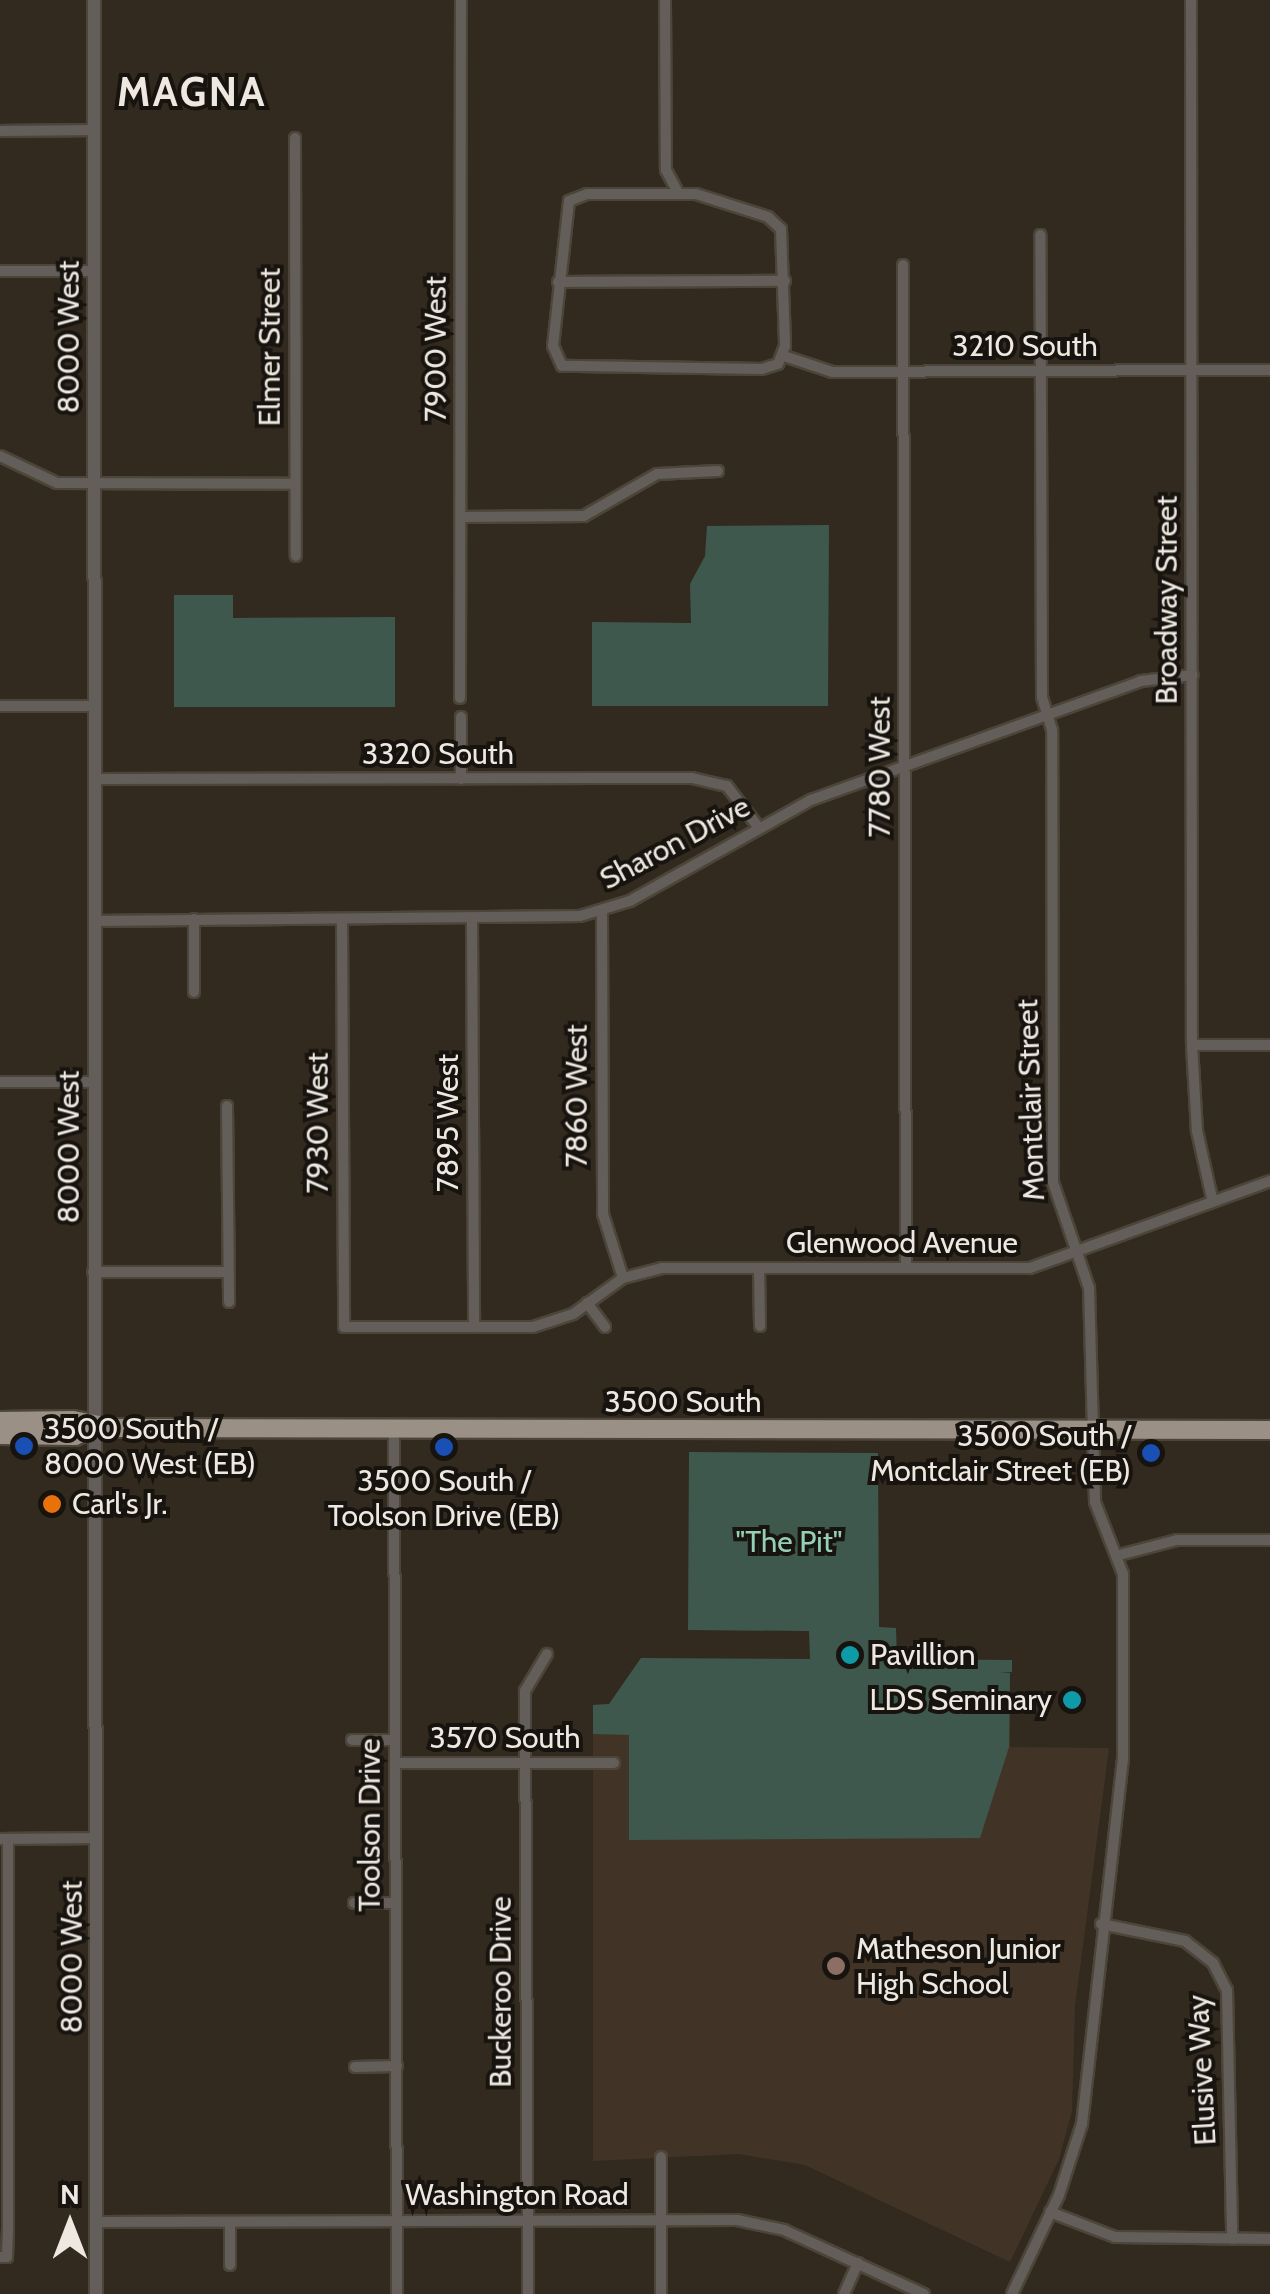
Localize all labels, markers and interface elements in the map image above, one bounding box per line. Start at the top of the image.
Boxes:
district label: MAGNA [117,68,267,116]
street label: 8000 West [51,261,87,413]
street label: Elmer Street [252,268,288,426]
street label: 7900 West [418,276,454,422]
street label: 3210 South [952,328,1098,364]
street label: Broadway Street [1149,496,1185,704]
street label: 7780 West [862,696,898,838]
street label: 3320 South [362,736,514,772]
street label: Sharon Drive [594,789,756,897]
street label: Montclair Street [1009,999,1053,1201]
street label: 7860 West [559,1024,595,1168]
street label: 7930 West [300,1052,336,1194]
street label: 7895 West [430,1054,466,1192]
street label: 8000 West [51,1071,87,1223]
street label: Glenwood Avenue [786,1225,1018,1261]
street label: 3500 South [604,1384,762,1420]
place label: 3500 South / 8000 West (EB) [44,1411,256,1482]
place label: 3500 South / Montclair Street (EB) [870,1418,1131,1488]
marker: 3500 South / 8000 West (EB) [13,1435,35,1457]
marker: 3500 South / Toolson Drive (EB) [433,1436,455,1458]
marker: 3500 South / Montclair Street (EB) [1140,1442,1162,1464]
place label: 3500 South / Toolson Drive (EB) [328,1463,560,1534]
place label: Carl's Jr. [72,1486,167,1522]
marker: Carl's Jr. [41,1493,63,1515]
park label: "The Pit" [736,1524,842,1560]
place label: Pavillion [870,1637,976,1673]
marker: Pavillion [839,1644,861,1666]
place label: LDS Seminary [870,1682,1052,1718]
marker: LDS Seminary [1061,1689,1083,1711]
street label: 3570 South [429,1720,581,1756]
street label: Toolson Drive [352,1738,388,1912]
street label: 8000 West [54,1881,90,2033]
street label: Buckeroo Drive [483,1896,519,2088]
place label: Matheson Junior High School [856,1931,1061,2002]
marker: Matheson Junior High School [825,1955,847,1977]
street label: Elusive Way [1180,1994,1224,2146]
north arrow [20,2174,120,2274]
text: N [60,2177,80,2211]
street label: Washington Road [405,2177,629,2213]

